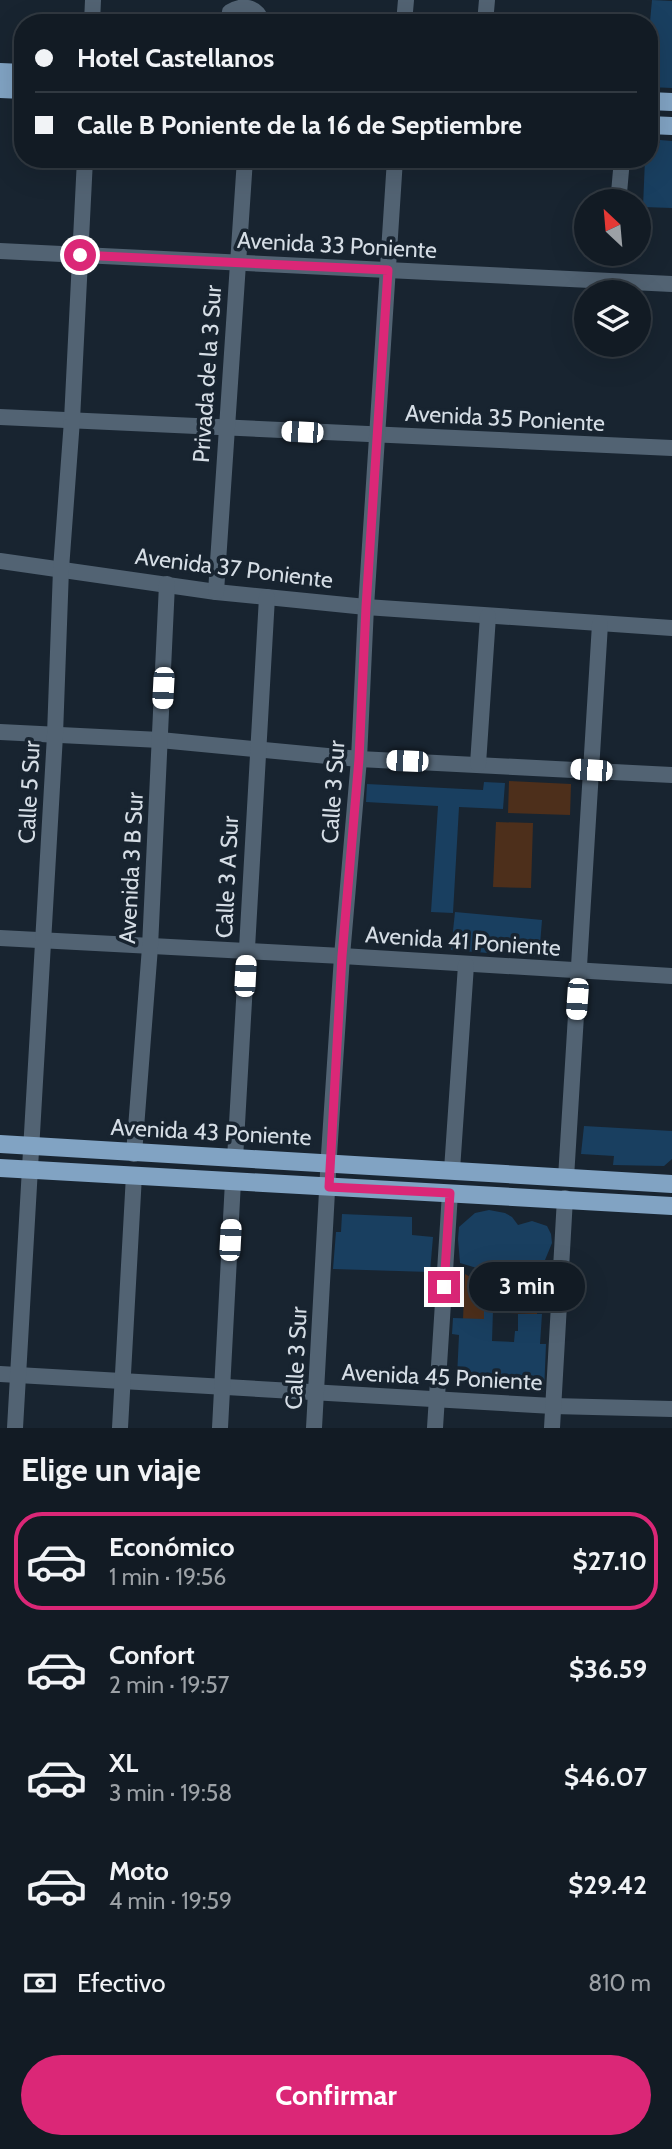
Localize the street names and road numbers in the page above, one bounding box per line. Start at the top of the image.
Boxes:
street label: Avenida 33 Poniente [236,226,438,264]
street label: Privada de la 3 Sur [187,284,227,464]
street label: Avenida 35 Poniente [404,399,606,437]
street label: Avenida 37 Poniente [133,542,335,594]
street label: Calle 5 Sur [12,739,46,844]
street label: Calle 3 Sur [315,739,351,844]
street label: Avenida 3 B Sur [113,791,149,945]
street label: Calle 3 A Sur [210,814,244,939]
street label: Avenida 41 Poniente [364,920,562,962]
street label: Avenida 43 Poniente [110,1113,312,1151]
street label: Calle 3 Sur [279,1305,313,1410]
street label: Avenida 45 Poniente [341,1358,543,1396]

